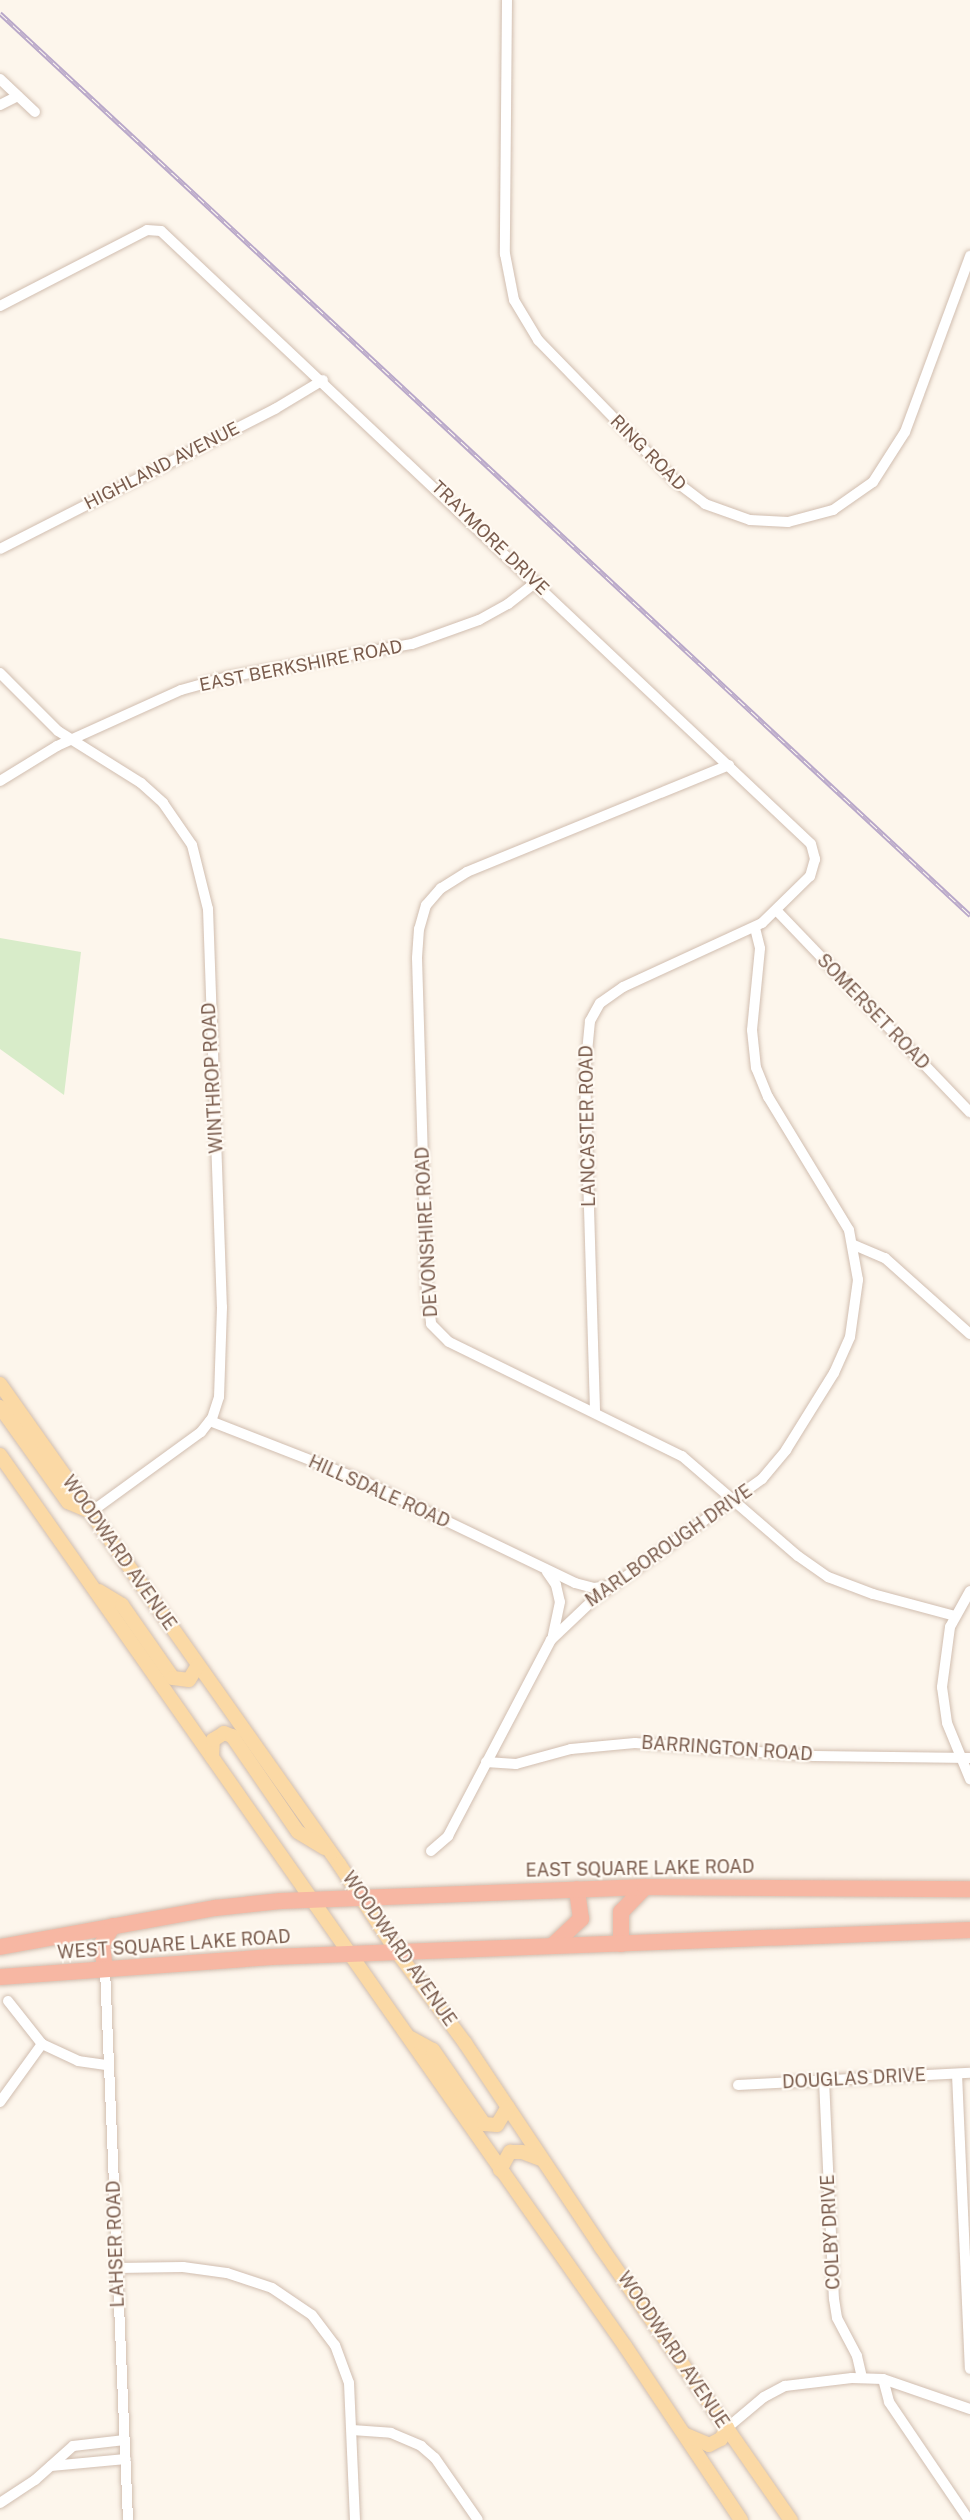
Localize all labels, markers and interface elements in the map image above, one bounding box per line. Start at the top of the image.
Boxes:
street label: RING ROAD [606,411,690,495]
street label: HIGHLAND AVENUE [81,418,243,514]
street label: TRAYMORE DRIVE [427,476,553,600]
street label: EAST BERKSHIRE ROAD [198,636,404,696]
street label: SOMERSET ROAD [812,950,934,1074]
street label: WINTHROP ROAD [198,1002,228,1154]
street label: LANCASTER ROAD [576,1045,600,1207]
street label: DEVONSHIRE ROAD [412,1146,442,1318]
street label: HILLSDALE ROAD [305,1451,453,1533]
street label: WOODWARD AVENUE [57,1472,181,1634]
street label: MARLBOROUGH DRIVE [582,1480,756,1612]
street label: BARRINGTON ROAD [641,1732,813,1766]
street label: EAST SQUARE LAKE ROAD [525,1856,755,1882]
street label: WOODWARD AVENUE [337,1868,461,2030]
street label: WEST SQUARE LAKE ROAD [57,1926,291,1964]
street label: DOUGLAS DRIVE [782,2064,926,2094]
street label: COLBY DRIVE [817,2174,845,2290]
street label: LAHSER ROAD [103,2180,129,2308]
street label: WOODWARD AVENUE [613,2268,733,2432]

